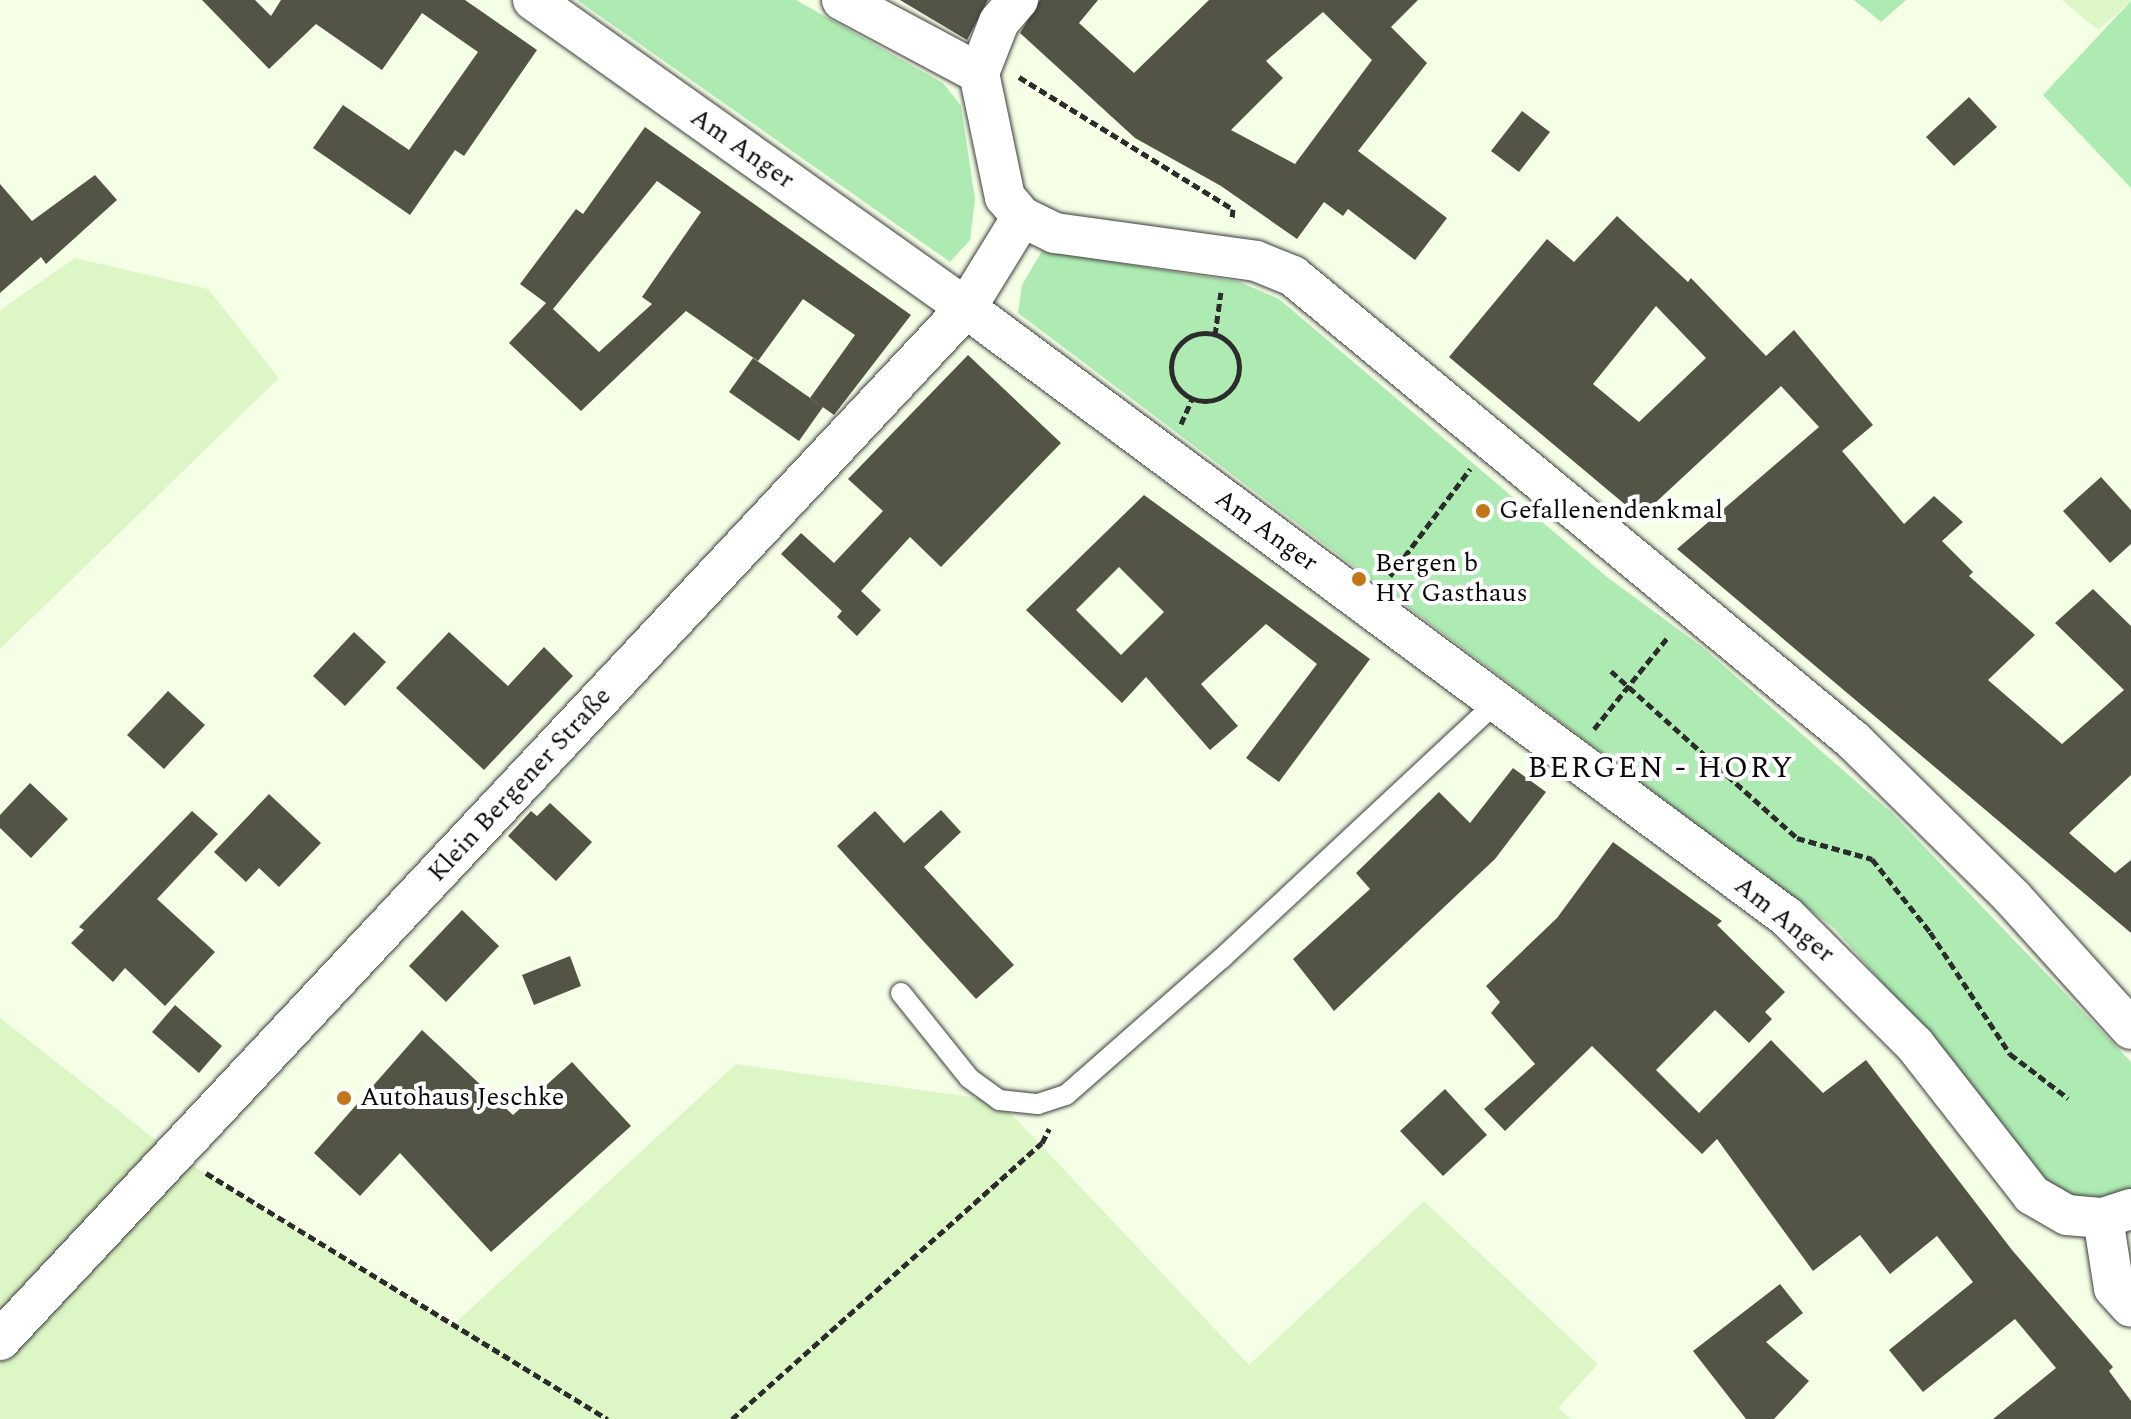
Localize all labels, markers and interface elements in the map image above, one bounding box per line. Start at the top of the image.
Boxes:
street label: Am Anger [684,102,800,196]
street label: Am Anger [1208,483,1324,579]
place label: Gefallenendenkmal [1499,495,1723,527]
marker: Gefallenendenkmal [1474,502,1492,520]
place label: Bergen b HY Gasthaus [1375,548,1528,610]
marker: Bergen b HY Gasthaus [1350,570,1368,588]
street label: Klein Bergener Straße [422,681,618,889]
district label: BERGEN - HORY [1528,750,1794,786]
street label: Am Anger [1728,870,1840,970]
place label: Autohaus Jeschke [360,1082,564,1114]
marker: Autohaus Jeschke [335,1089,353,1107]

